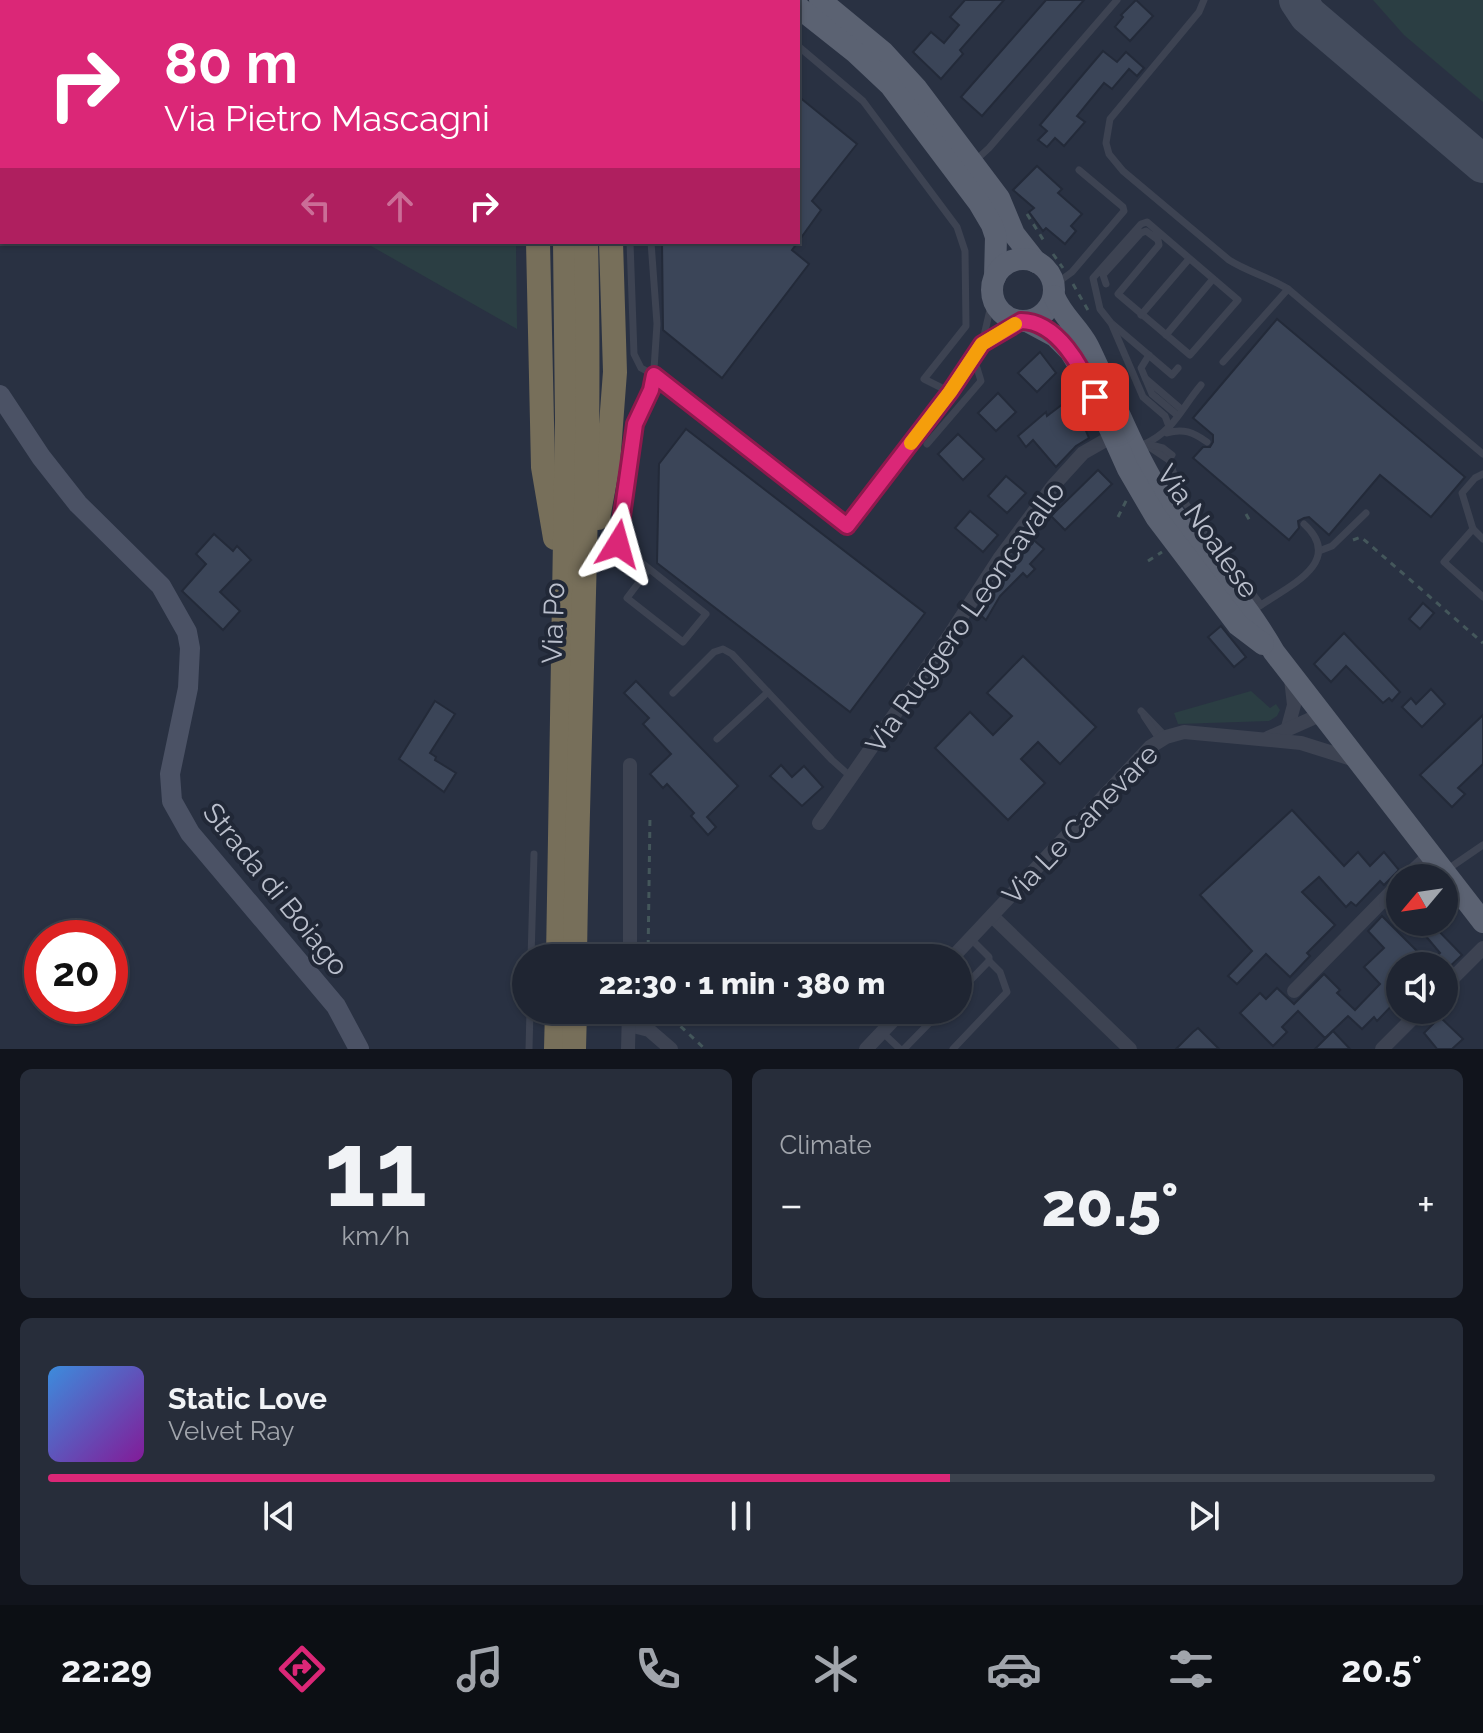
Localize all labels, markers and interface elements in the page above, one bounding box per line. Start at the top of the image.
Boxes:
text: 80 m [164,30,298,96]
icon: right [32,32,136,136]
text: Via Pietro Mascagni [164,97,490,139]
icon: left [294,184,338,228]
icon: ahead [378,184,422,228]
icon: right [462,184,506,228]
pin [1061,363,1129,431]
icon: arrive [1073,375,1117,419]
street label: Via Noalese [1150,458,1266,604]
street label: Via Ruggero Leoncavallo [859,475,1072,759]
position arrow [576,502,660,586]
street label: Via Po [536,582,571,664]
street label: Via Le Canevare [996,738,1165,911]
street label: Strada di Boiago [196,796,355,982]
north arrow [1386,864,1458,936]
map controls [1386,864,1458,1024]
speed limit sign: 20 [24,920,128,1024]
button: sound [1386,952,1458,1024]
text: 22:30 · 1 min · 380 m [599,966,885,1001]
text: 11 [324,1108,427,1230]
text: Climate [780,1130,872,1160]
text: 20.5° [1041,1170,1178,1240]
text: − [780,1179,803,1230]
text: + [1417,1179,1435,1230]
text: km/h [341,1221,410,1251]
text: Static Love [168,1381,327,1416]
text: Velvet Ray [168,1416,294,1446]
icon: previous [257,1494,301,1538]
icon: pause [719,1494,763,1538]
icon: next [1182,1494,1226,1538]
icon: directions [274,1641,330,1697]
icon: music [452,1641,508,1697]
icon: phone [630,1641,686,1697]
icon: climate [808,1641,864,1697]
icon: car [986,1641,1042,1697]
icon: filters [1163,1641,1219,1697]
text: 22:29 [61,1648,152,1690]
text: 20.5° [1341,1648,1422,1690]

